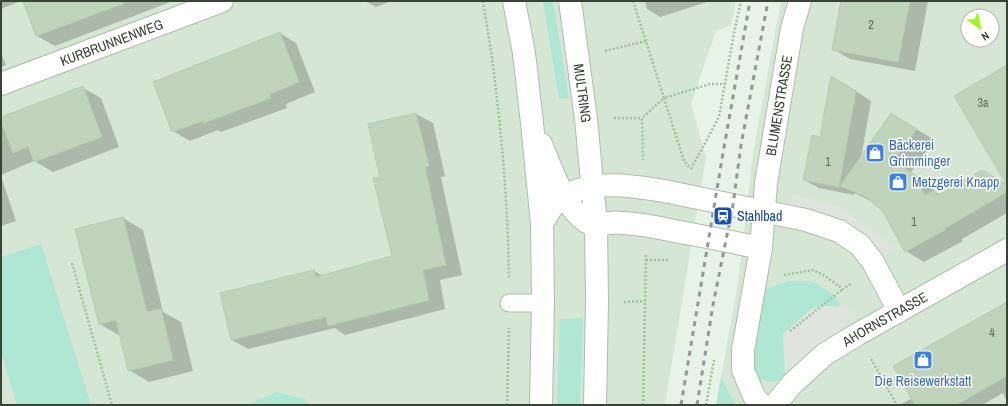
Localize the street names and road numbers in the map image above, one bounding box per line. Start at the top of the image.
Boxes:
street label: KURBRUNNENWEG [57,15,165,70]
street label: BLUMENSTRASSE [762,54,796,157]
street label: MULTRING [570,63,595,124]
street label: AHORNSTRASSE [838,288,931,351]

